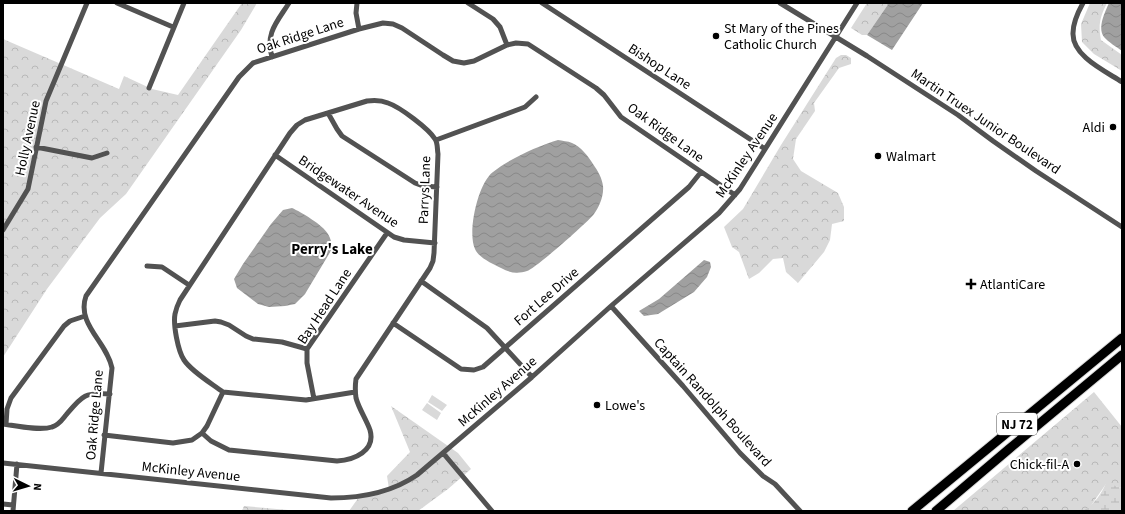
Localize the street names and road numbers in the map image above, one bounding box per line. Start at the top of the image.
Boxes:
street label: Oak Ridge Lane [254,12,346,59]
street label: Bishop Lane [624,39,695,95]
street label: Martin Truex Junior Boulevard [907,64,1064,179]
street label: Oak Ridge Lane [623,98,708,167]
street label: Holly Avenue [10,99,46,178]
street label: McKinley Avenue [711,109,783,202]
street label: Bridgewater Avenue [294,151,403,233]
street label: Parrys Lane [414,156,436,224]
street label: Fort Lee Drive [510,263,584,331]
street label: Bay Head Lane [293,265,357,348]
street label: Captain Randolph Boulevard [649,334,776,472]
street label: McKinley Avenue [454,352,542,432]
street label: Oak Ridge Lane [81,369,109,461]
road number: NJ 72 [997,413,1037,435]
street label: McKinley Avenue [141,457,241,487]

